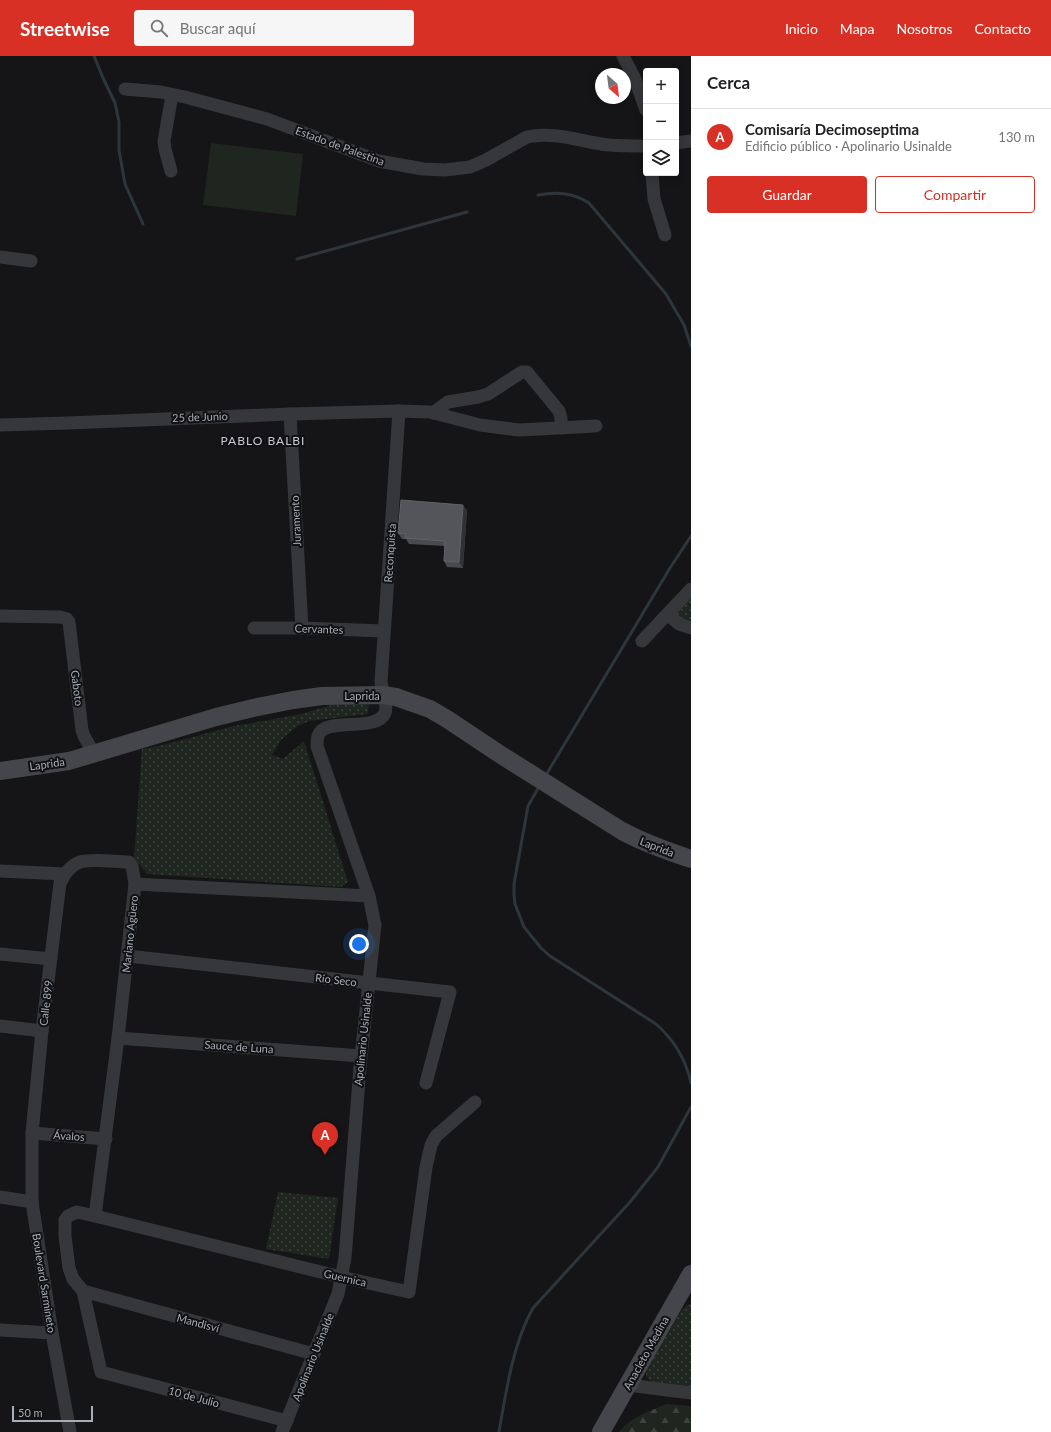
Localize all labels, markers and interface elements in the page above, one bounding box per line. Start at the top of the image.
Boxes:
search box [134,10,414,46]
text: Streetwise [20,17,110,40]
icon: search [148,17,170,39]
text: Buscar aquí [180,19,256,37]
text: Inicio [785,20,818,37]
text: Mapa [840,20,874,37]
text: Nosotros [896,20,953,37]
text: Contacto [975,20,1031,37]
north arrow [595,68,631,104]
map controls [643,68,679,176]
button: + [643,68,679,104]
text: Cerca [707,72,750,93]
button: − [643,104,679,140]
text: Comisaría Decimoseptima [745,120,919,138]
street label: Estado de Palestina [294,123,387,168]
text: A [715,129,725,145]
text: 130 m [998,129,1035,145]
text: Edificio público · Apolinario Usinalde [745,138,952,154]
button: layers [643,140,679,176]
button: Guardar [707,176,867,213]
button: Compartir [875,176,1035,213]
street label: 25 de Junio [172,409,228,424]
district label: PABLO BALBI [221,433,305,448]
street label: Juramento [288,495,303,547]
street label: Reconquista [381,523,398,583]
street label: Cervantes [294,621,344,636]
street label: Gaboto [69,669,86,707]
street label: Laprida [344,689,380,702]
street label: Laprida [28,755,65,772]
street label: Laprida [638,834,676,859]
street label: Mariano Agüero [119,895,140,973]
your location [349,934,369,954]
street label: Río Seco [315,971,358,988]
street label: Calle 899 [36,979,55,1026]
street label: Apolinario Usinalde [351,991,374,1086]
street label: Sauce de Luna [204,1038,274,1055]
pin: A [312,1122,338,1155]
street label: Ávalos [53,1128,85,1143]
street label: Boulevard Sarmineto [30,1232,59,1334]
street label: Guernica [323,1266,368,1289]
street label: Mandisví [175,1311,221,1335]
street label: Apolinario Usinalde [289,1311,336,1403]
street label: Anacleto Medina [620,1314,671,1392]
street label: 10 de Julio [167,1383,221,1410]
scale bar [12,1404,93,1423]
text: 50 m [18,1406,43,1419]

